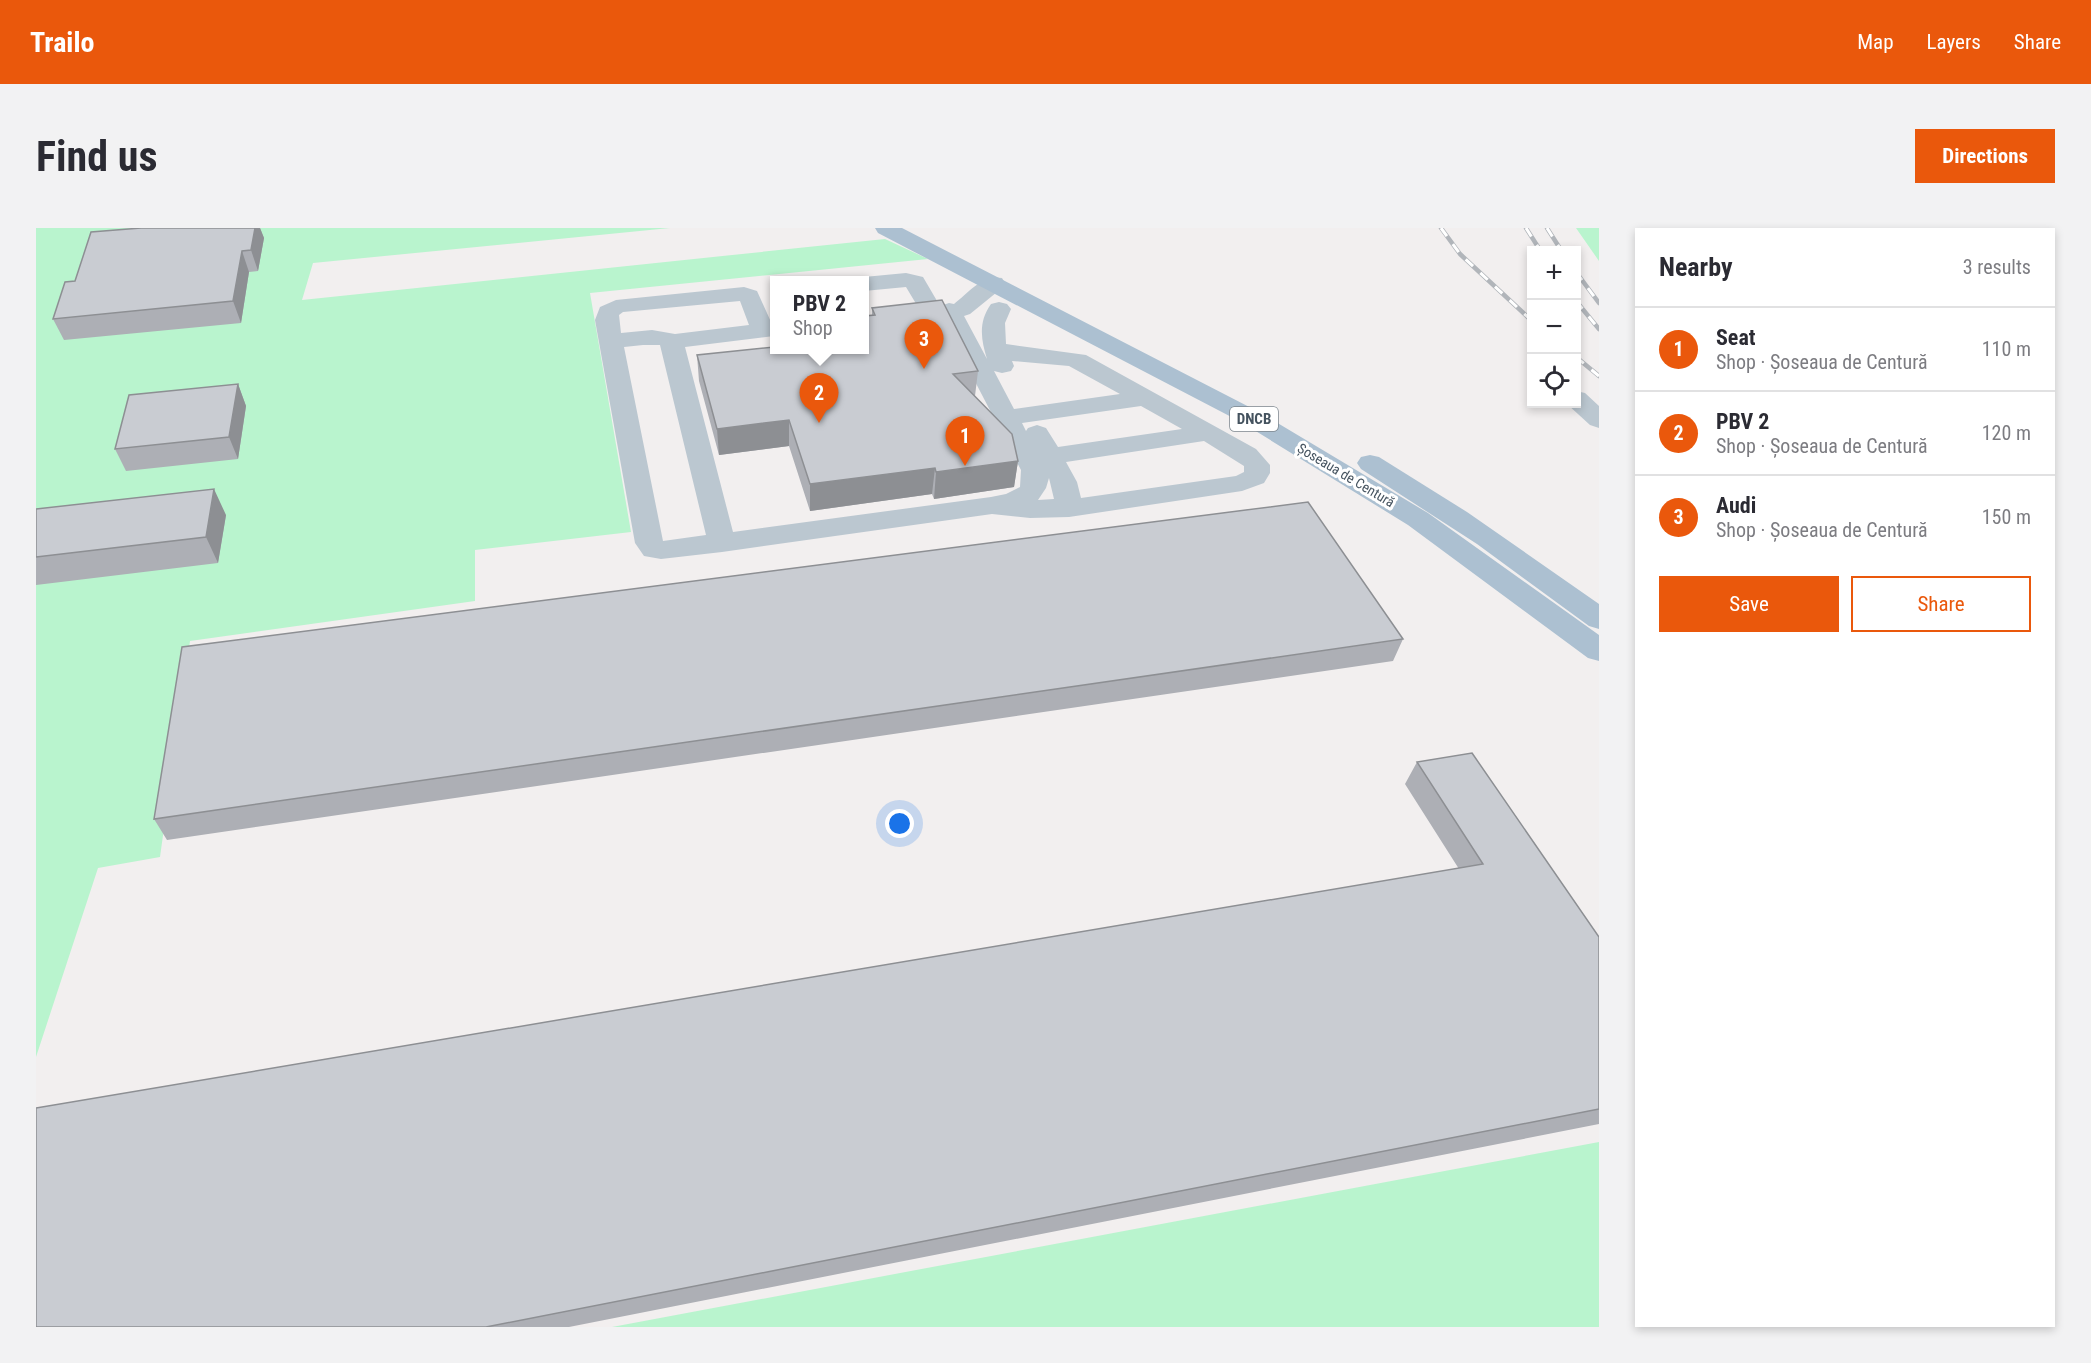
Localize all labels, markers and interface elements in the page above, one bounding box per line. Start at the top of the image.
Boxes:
text: Trailo [30,26,94,59]
text: Map [1857,30,1894,54]
text: Layers [1927,30,1981,54]
text: Share [2014,30,2061,54]
button: Directions [1915,129,2055,183]
text: Find us [36,132,157,181]
map controls [1527,246,1581,408]
button: + [1527,246,1581,300]
text: Nearby [1659,252,1733,282]
text: 3 results [1963,255,2031,279]
popup [770,276,869,354]
text: PBV 2 [793,291,846,316]
button: − [1527,300,1581,354]
text: Shop [793,316,833,340]
pin: 3 [904,320,944,369]
text: Seat [1716,325,1756,350]
text: 1 [1673,337,1684,361]
text: 110 m [1982,337,2031,361]
text: Shop · Șoseaua de Centură [1716,350,1927,374]
button: locate [1527,354,1581,408]
pin: 2 [800,374,838,423]
road number: DNCB [1230,407,1278,431]
text: PBV 2 [1716,409,1770,434]
pin: 1 [946,416,984,466]
text: 2 [1673,421,1684,445]
text: 120 m [1982,421,2031,445]
text: Shop · Șoseaua de Centură [1716,434,1927,458]
street label: Șoseaua de Centură [1294,440,1397,511]
text: Audi [1716,493,1756,518]
text: 3 [1673,505,1684,529]
text: 150 m [1982,505,2031,529]
text: Shop · Șoseaua de Centură [1716,518,1927,542]
button: Save [1659,576,1839,632]
button: Share [1851,576,2031,632]
your location [885,809,914,838]

